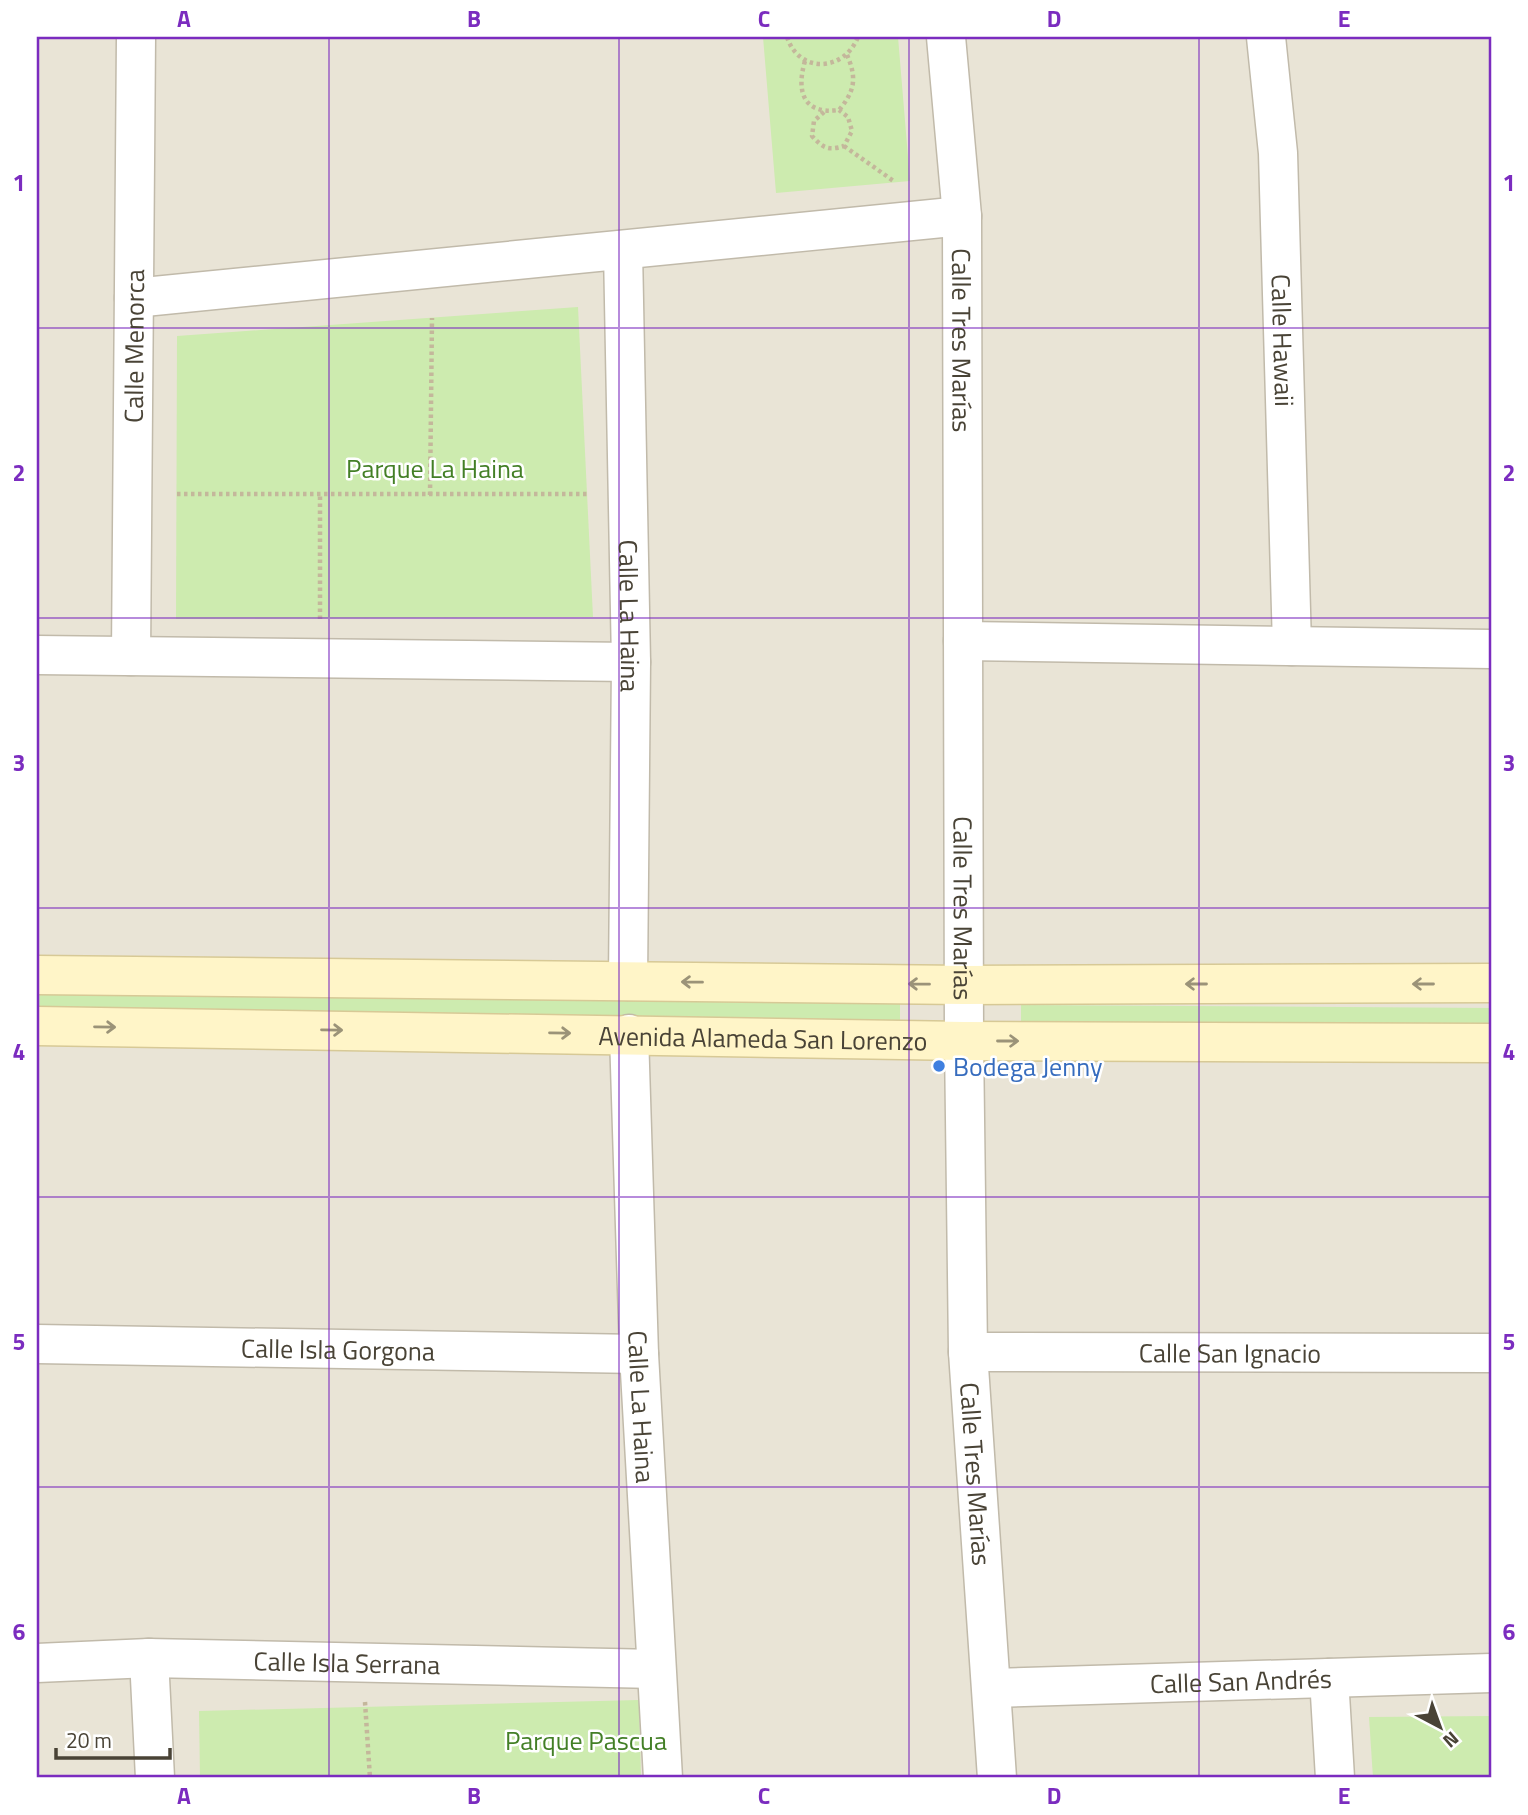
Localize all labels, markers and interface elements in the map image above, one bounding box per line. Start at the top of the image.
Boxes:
text: A [177,1,191,36]
text: B [467,1,481,36]
text: C [758,1,770,36]
text: D [1047,1,1061,36]
text: E [1338,1,1350,36]
text: 1 [13,165,25,200]
text: 1 [1503,165,1515,200]
street label: Calle Tres Marías [943,248,982,432]
street label: Calle Menorca [113,269,154,423]
street label: Calle Hawaii [1262,273,1305,407]
park label: Parque La Haina [346,449,524,488]
text: 2 [13,455,25,490]
text: 2 [1503,455,1515,490]
street label: Calle La Haina [609,539,651,692]
text: 3 [13,745,25,780]
text: 3 [1503,745,1515,780]
street label: Calle Tres Marías [944,816,983,1000]
one-way arrow [680,975,703,988]
one-way arrow [908,977,931,991]
one-way arrow [1184,977,1207,991]
one-way arrow [1412,977,1435,991]
street label: Avenida Alameda San Lorenzo [598,1016,928,1060]
one-way arrow [93,1021,116,1034]
one-way arrow [321,1023,344,1037]
one-way arrow [548,1026,571,1040]
text: 4 [13,1034,25,1069]
one-way arrow [996,1034,1019,1048]
text: 4 [1503,1034,1515,1069]
place label: Bodega Jenny [953,1047,1103,1086]
marker: Bodega Jenny [931,1058,947,1074]
text: 5 [13,1324,25,1359]
text: 5 [1503,1324,1515,1359]
street label: Calle Isla Gorgona [241,1328,435,1370]
street label: Calle La Haina [619,1330,666,1484]
street label: Calle San Ignacio [1139,1333,1321,1372]
street label: Calle Tres Marías [951,1381,1002,1567]
text: 6 [13,1614,26,1649]
text: 6 [1503,1614,1516,1649]
street label: Calle Isla Serrana [253,1641,441,1684]
street label: Calle San Andrés [1149,1658,1333,1703]
north arrow [1406,1692,1476,1762]
scale bar [56,1717,170,1761]
park label: Parque Pascua [505,1721,667,1760]
text: 20 m [66,1724,112,1756]
text: N [1437,1725,1466,1755]
text: A [177,1778,191,1813]
text: B [467,1778,481,1813]
text: C [758,1778,770,1813]
text: D [1047,1778,1061,1813]
text: E [1338,1778,1350,1813]

